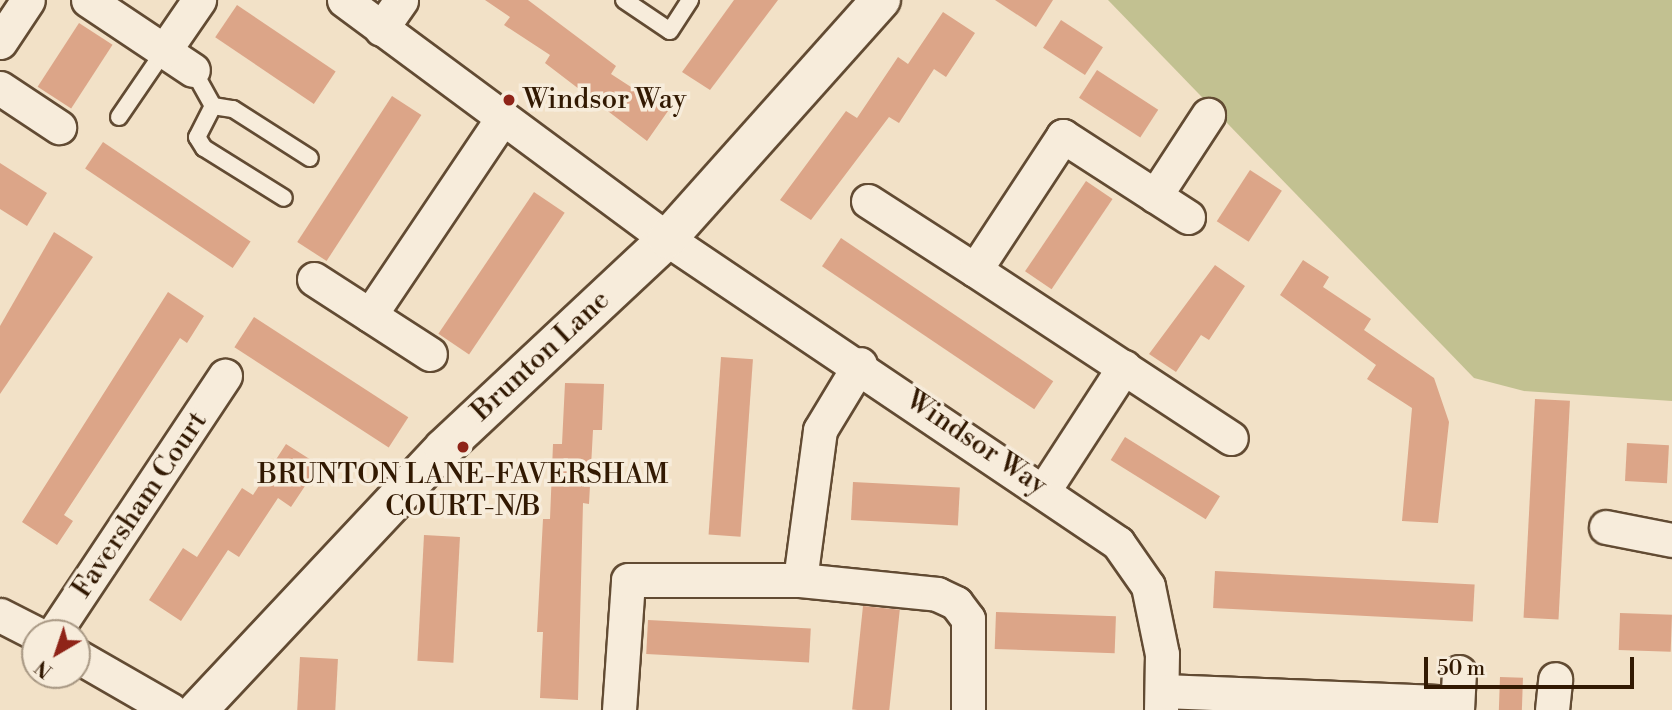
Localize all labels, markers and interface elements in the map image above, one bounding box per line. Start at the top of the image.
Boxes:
place label: Windsor Way [523,83,686,117]
marker: Windsor Way [501,92,517,108]
street label: Brunton Lane [465,284,617,428]
street label: Windsor Way [899,383,1053,503]
street label: Faversham Court [65,405,215,605]
marker: BRUNTON LANE-FAVERSHAM COURT-N/B [455,439,471,455]
place label: BRUNTON LANE-FAVERSHAM COURT-N/B [257,458,669,524]
north arrow [21,619,91,689]
scale bar [1427,644,1637,688]
text: N [31,655,57,683]
text: 50 m [1437,656,1485,682]

